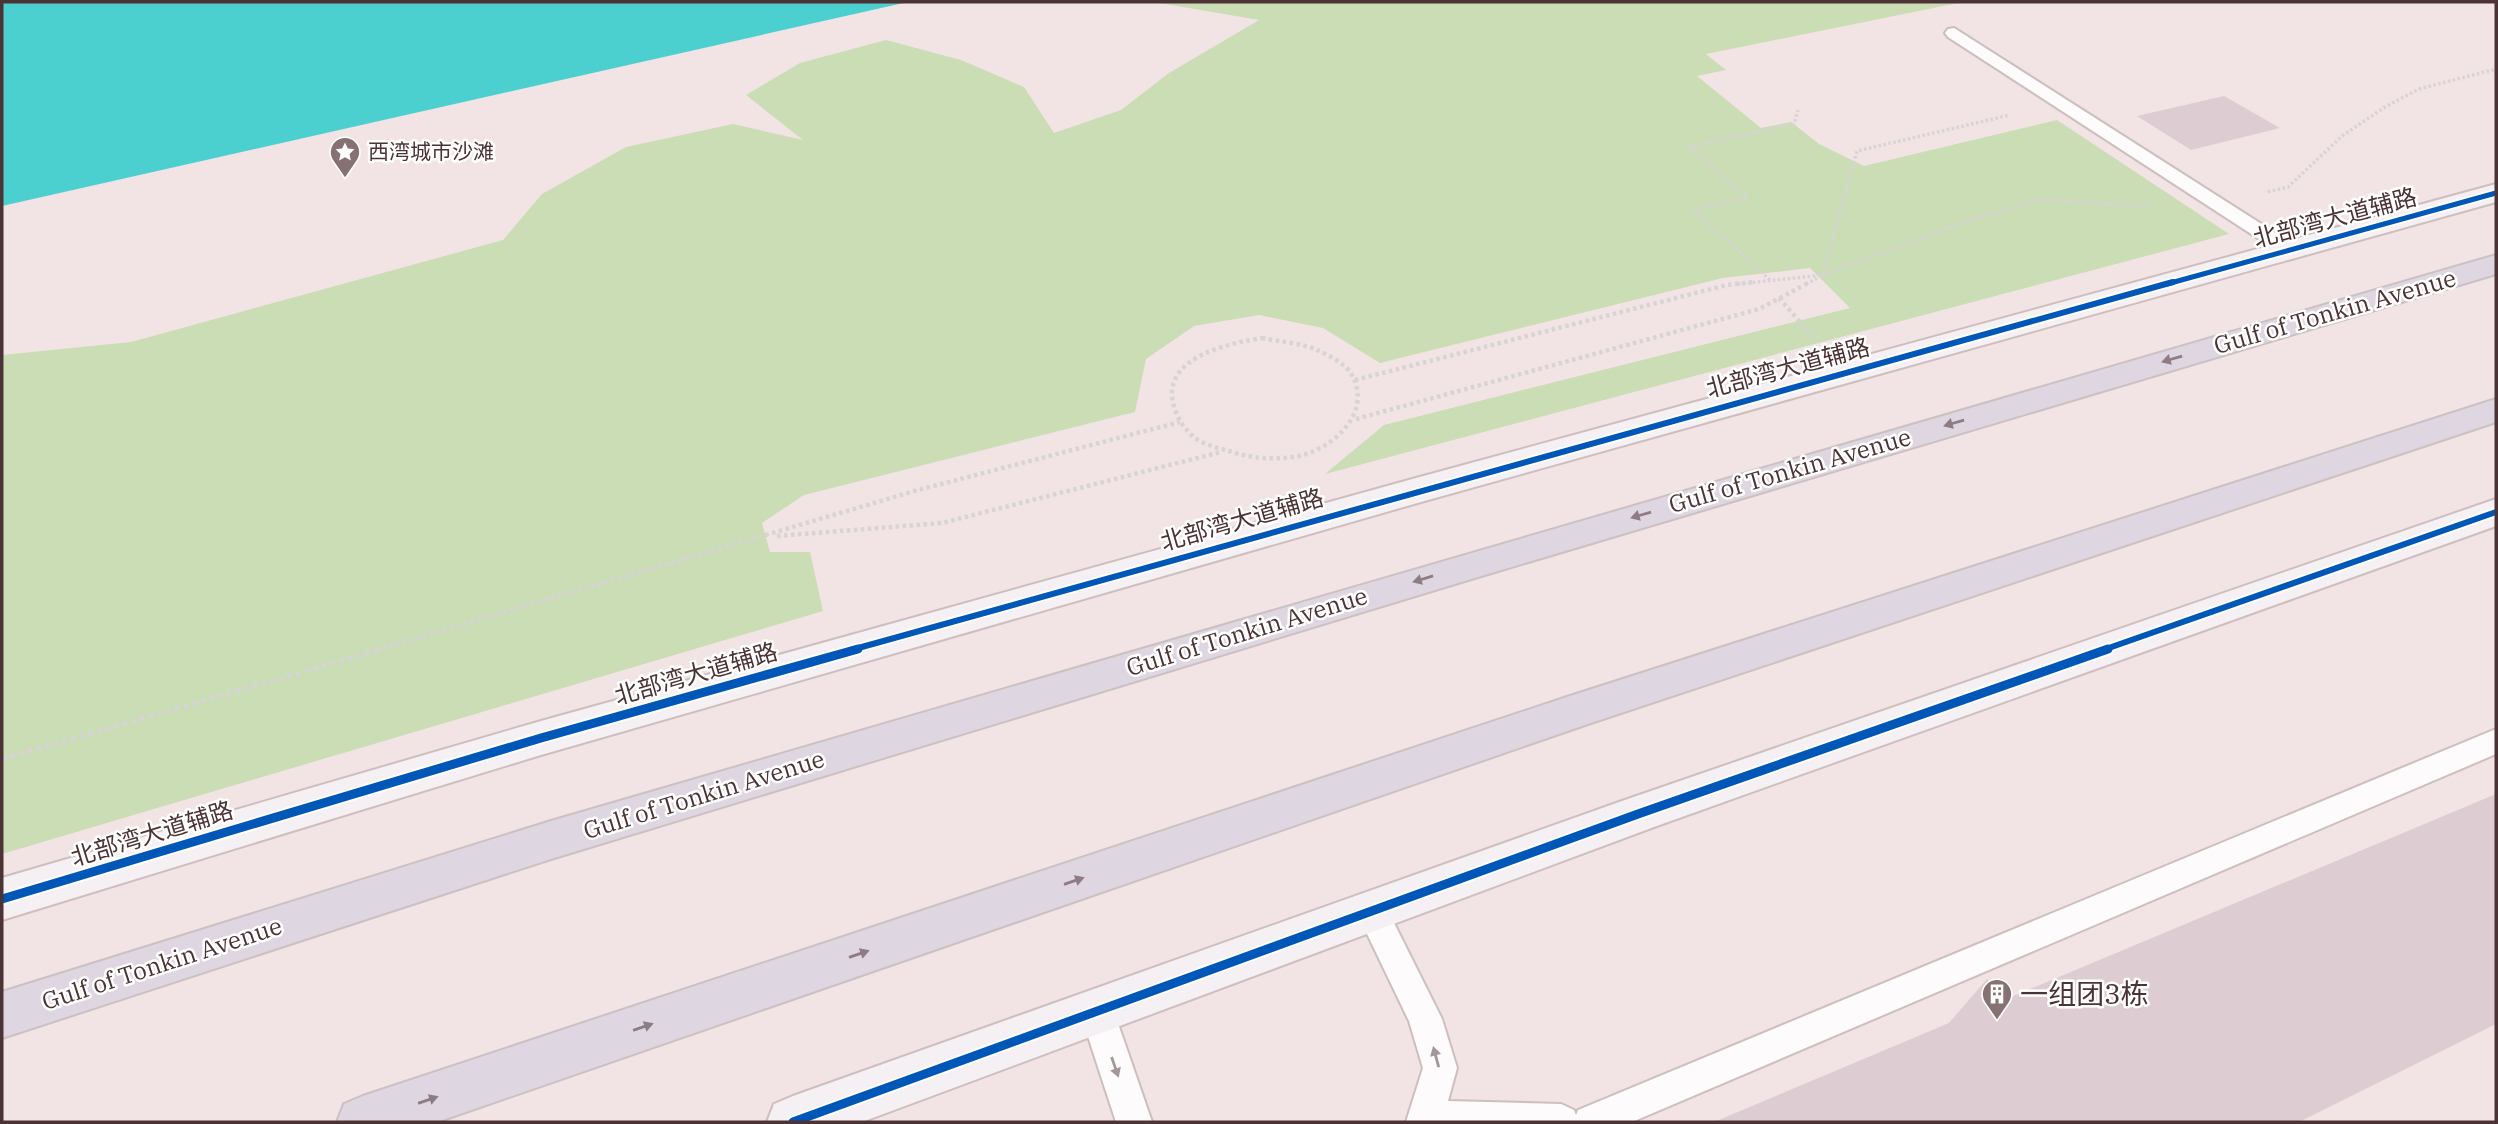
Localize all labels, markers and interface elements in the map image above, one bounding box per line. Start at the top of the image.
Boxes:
place icon: 西湾城市沙滩 [328,135,362,179]
place label: 西湾城市沙滩 [368,137,494,165]
street label: 北部湾大道辅路 [2249,180,2420,254]
street label: Gulf of Tonkin Avenue [2210,261,2460,361]
street label: 北部湾大道辅路 [1702,330,1873,404]
one-way arrow [2161,355,2182,365]
one-way arrow [1943,419,1964,429]
street label: Gulf of Tonkin Avenue [1665,420,1915,520]
street label: 北部湾大道辅路 [1157,481,1327,558]
one-way arrow [1630,510,1652,521]
one-way arrow [1412,575,1433,585]
street label: Gulf of Tonkin Avenue [1122,579,1371,683]
street label: 北部湾大道辅路 [611,635,781,712]
street label: Gulf of Tonkin Avenue [579,742,828,846]
street label: 北部湾大道辅路 [67,793,237,873]
one-way arrow [1064,875,1085,886]
street label: Gulf of Tonkin Avenue [38,909,286,1017]
one-way arrow [848,948,869,959]
place label: 一组团3栋 [2020,975,2149,1012]
building icon: 一组团3栋 [1980,977,2014,1021]
one-way arrow [633,1021,654,1032]
one-way arrow [1430,1046,1441,1068]
one-way arrow [1110,1057,1121,1078]
one-way arrow [418,1094,439,1105]

